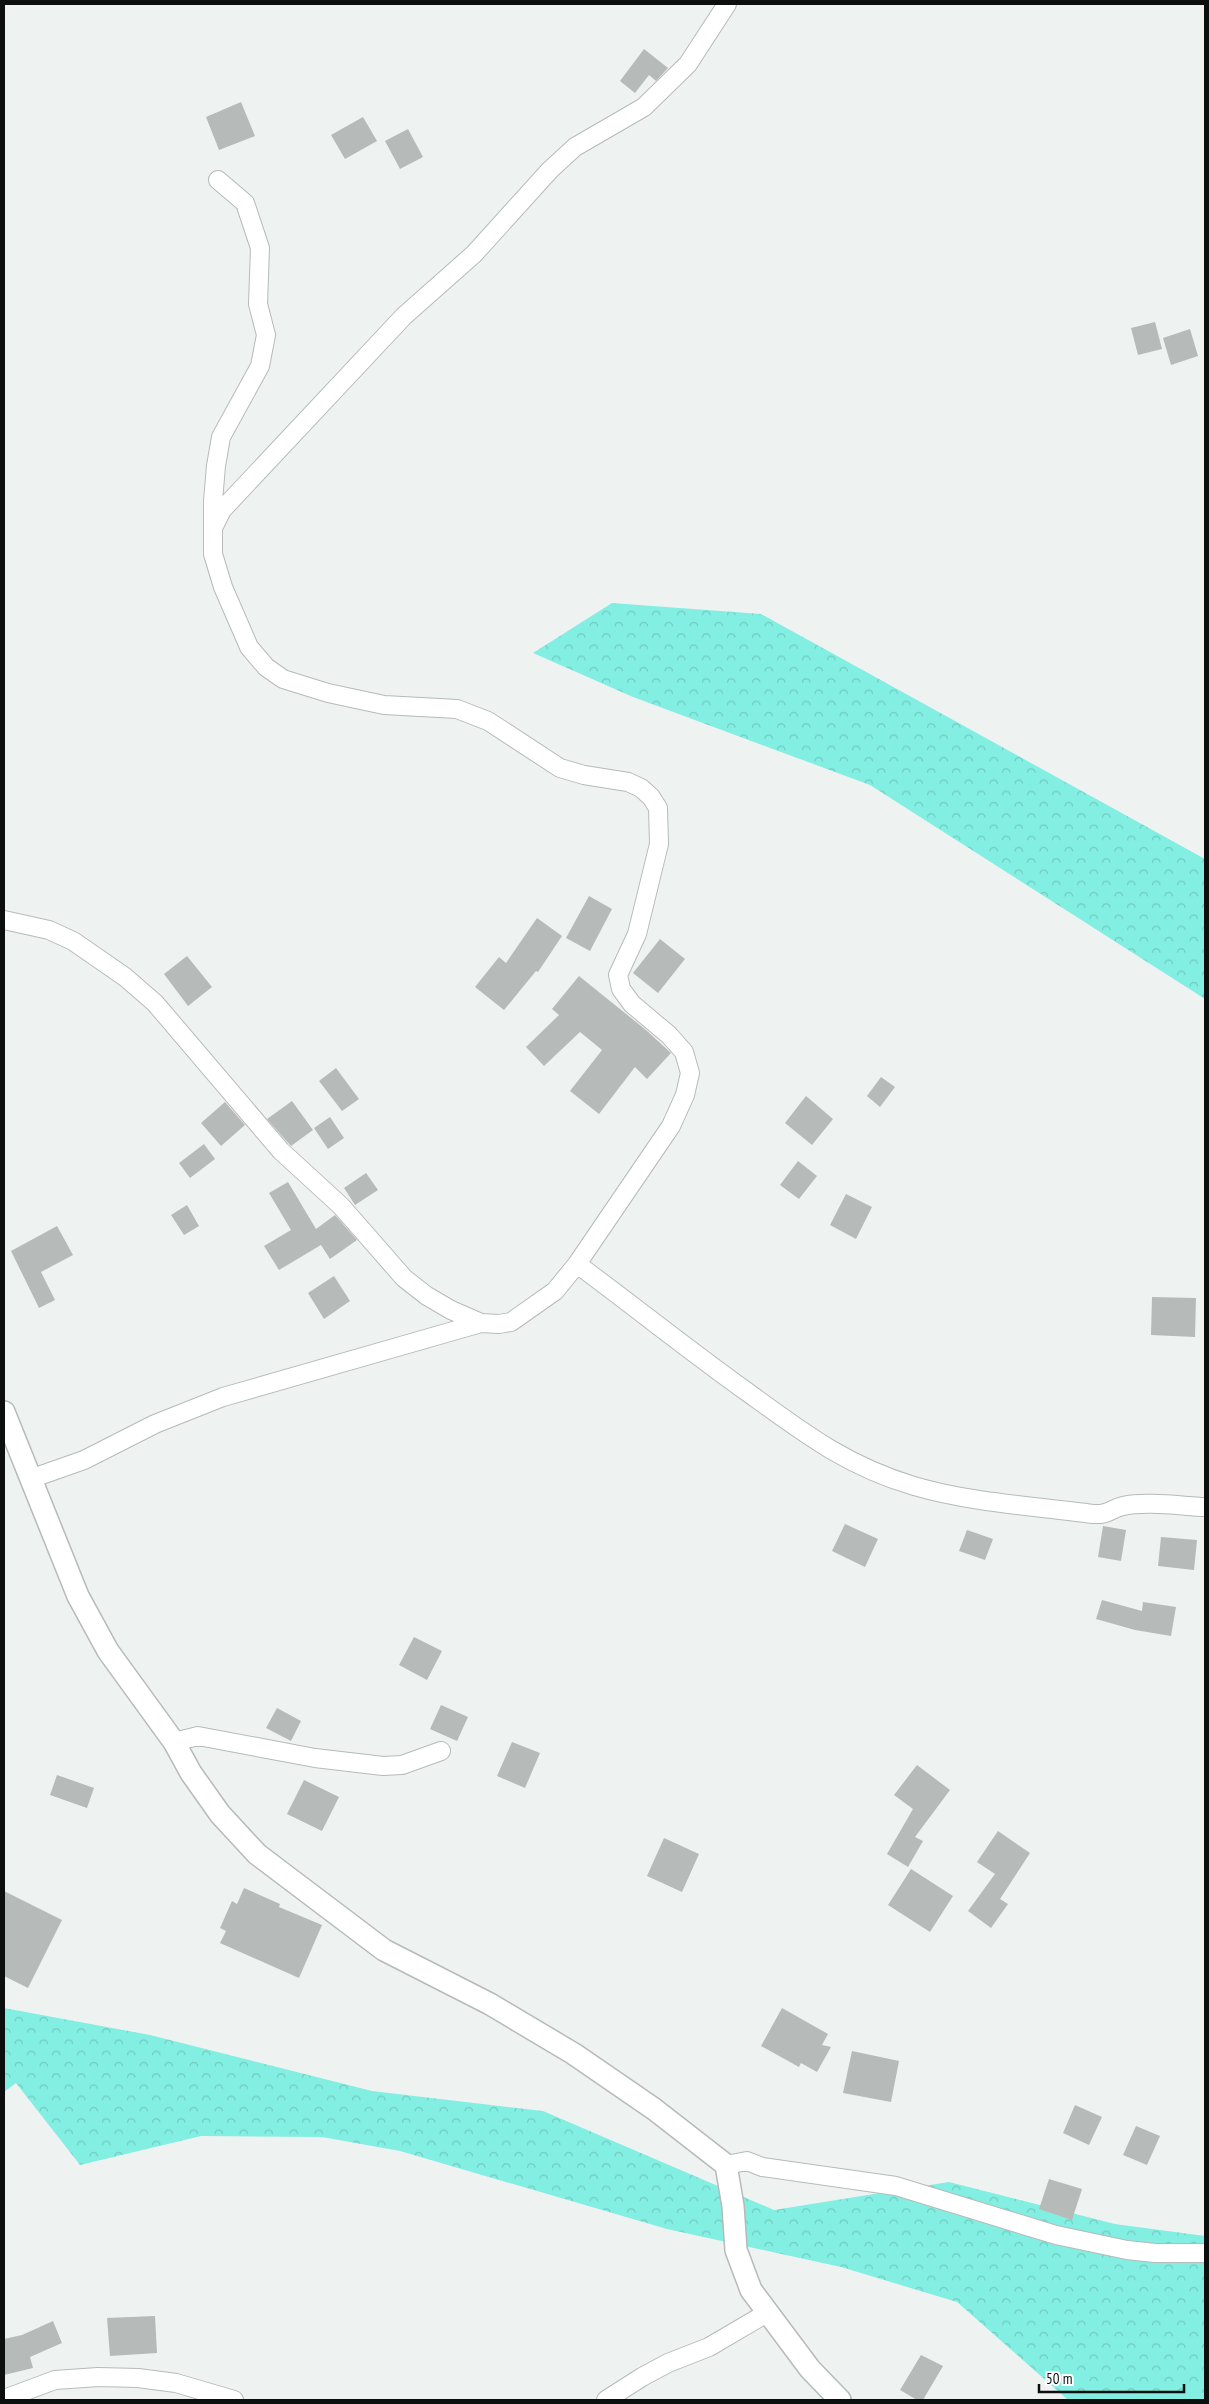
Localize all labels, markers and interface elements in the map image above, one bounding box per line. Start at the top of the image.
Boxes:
scale bar [1039,2362,1184,2394]
text: 50 m [1046,2369,1072,2388]

